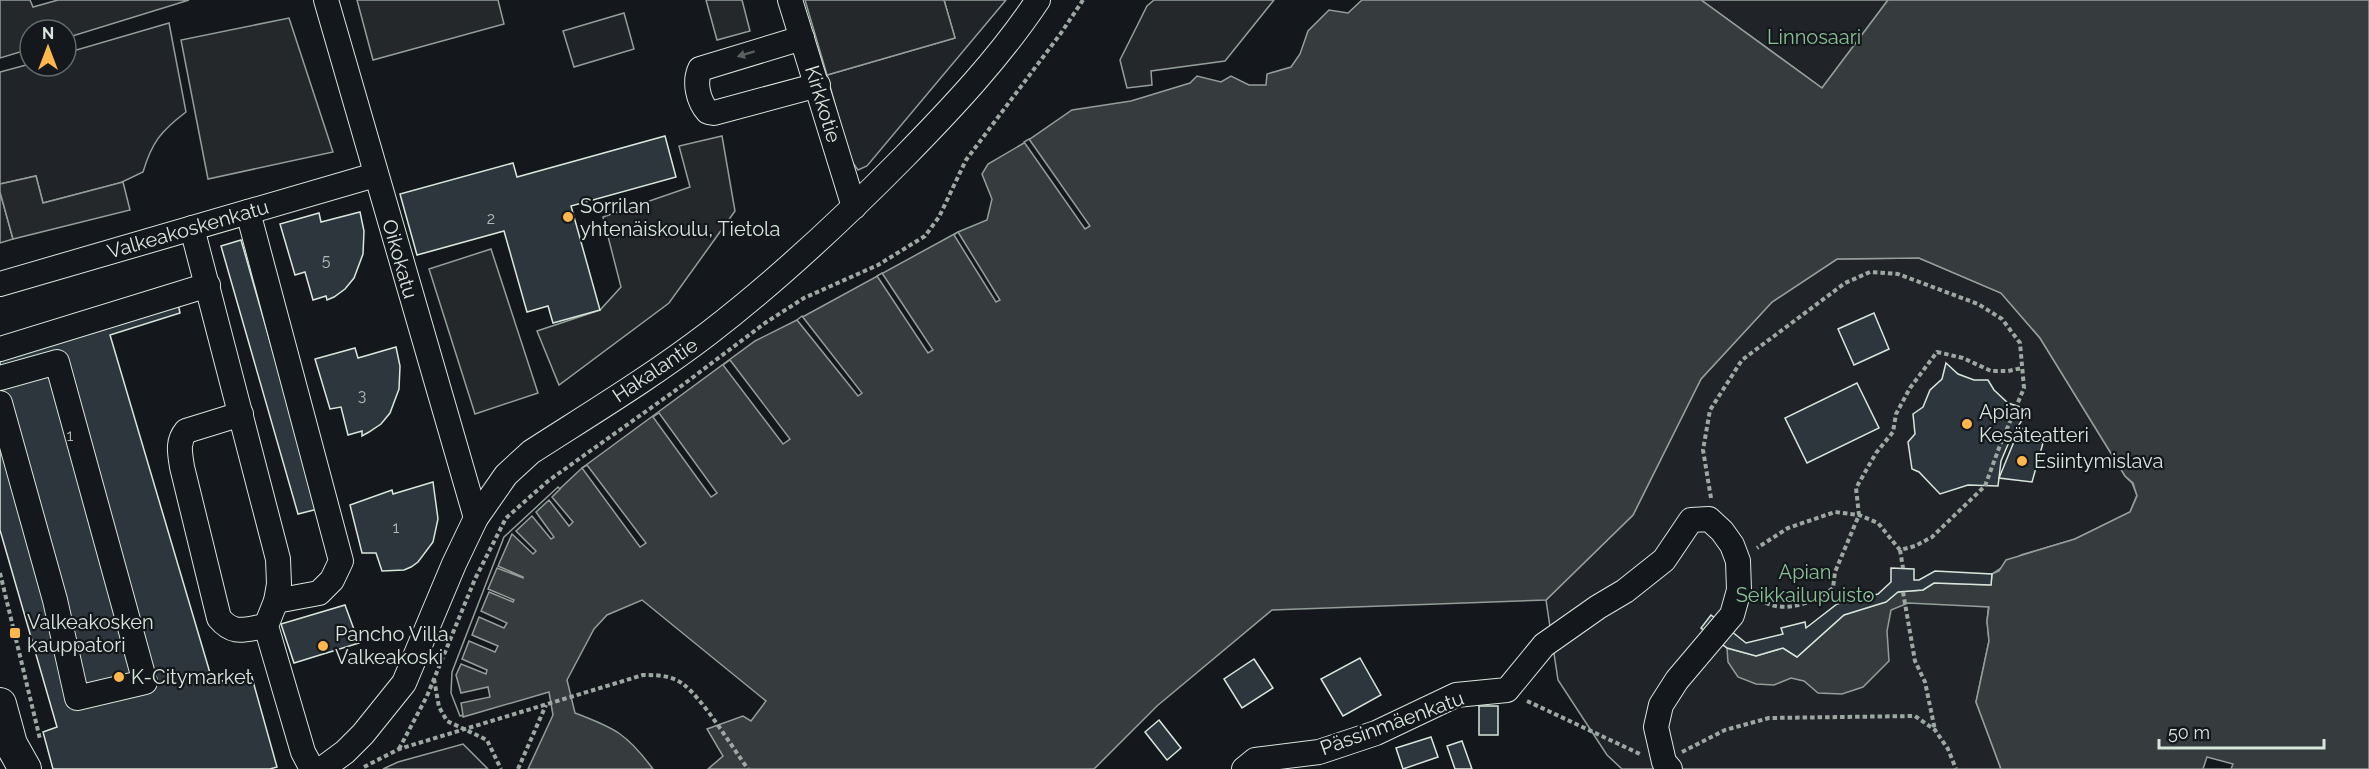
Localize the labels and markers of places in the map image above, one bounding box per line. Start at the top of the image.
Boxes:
place label: Sorrilan yhtenäiskoulu, Tietola [580,194,780,241]
marker: Sorrilan yhtenäiskoulu, Tietola [561,210,575,224]
place label: Apian Kesäteatteri [1979,400,2089,447]
marker: Apian Kesäteatteri [1960,417,1974,431]
place label: Esiintymislava [2034,449,2163,473]
marker: Esiintymislava [2015,454,2029,468]
place label: Valkeakosken kauppatori [27,610,154,657]
place label: Pancho Villa Valkeakoski [335,622,449,669]
marker: Valkeakosken kauppatori [8,626,22,640]
marker: Pancho Villa Valkeakoski [316,639,330,653]
place label: K-Citymarket [131,665,253,689]
marker: K-Citymarket [112,670,126,684]

